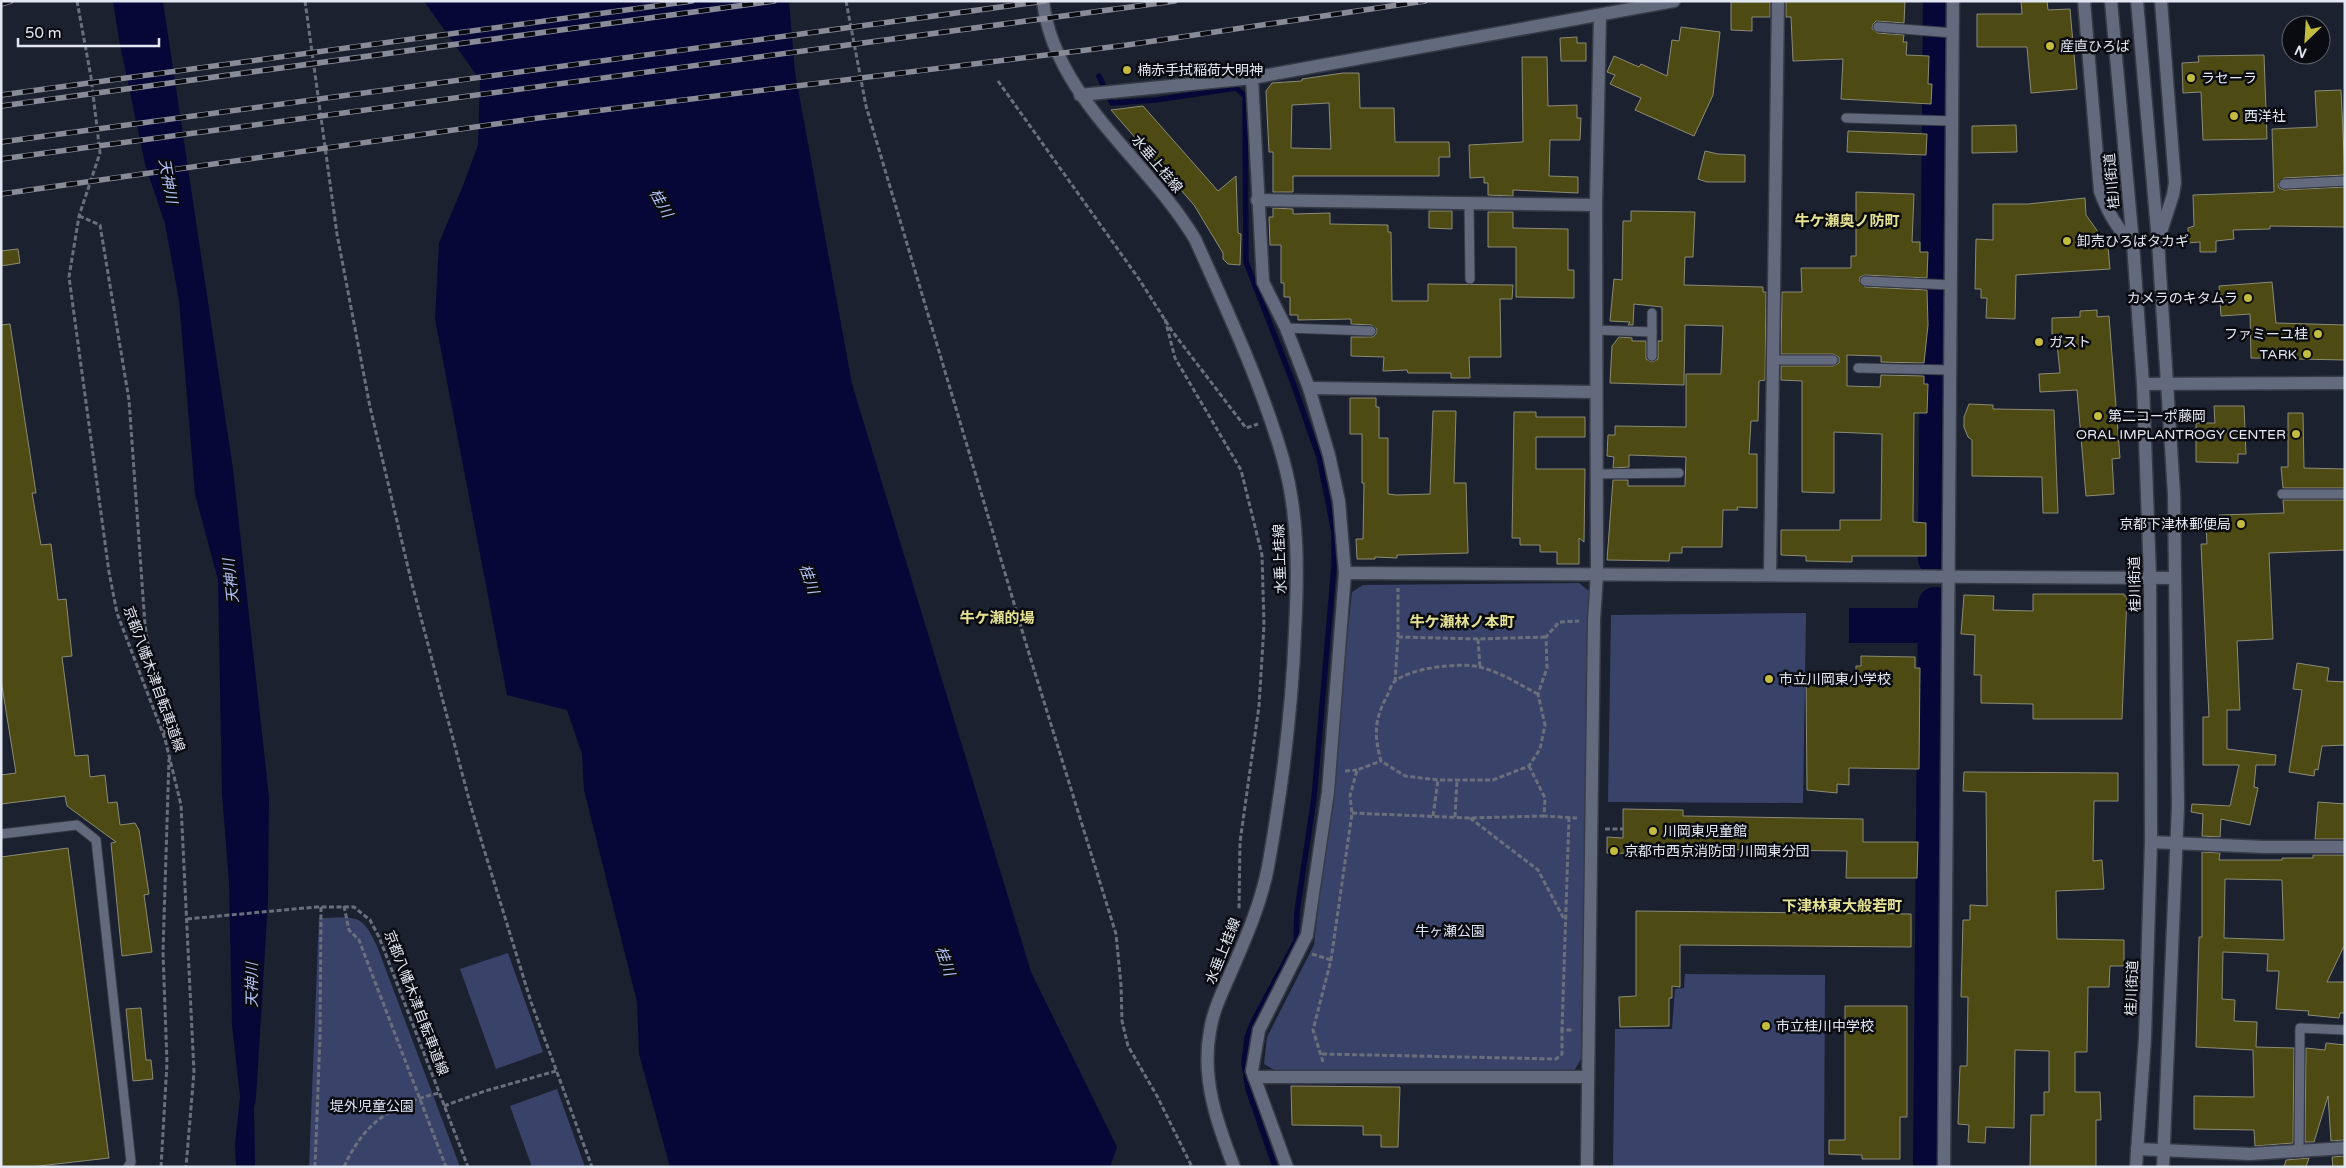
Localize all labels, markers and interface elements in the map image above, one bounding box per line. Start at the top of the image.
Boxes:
scale bar [18,15,159,47]
north arrow [2281,15,2331,65]
text: 50 m [25,24,62,42]
place label: 産直ひろば [2060,38,2130,55]
marker: 産直ひろば [2044,40,2056,52]
text: N [2292,41,2309,61]
place label: 楠赤手拭稲荷大明神 [1137,62,1263,79]
marker: 楠赤手拭稲荷大明神 [1121,64,1133,76]
place label: ラセーラ [2201,70,2257,87]
marker: ラセーラ [2185,72,2197,84]
place label: 西洋社 [2244,108,2286,125]
marker: 西洋社 [2228,110,2240,122]
street label: 水垂上桂線 [1128,132,1186,196]
street label: 桂川街道 [2101,152,2123,210]
water label: 天神川 [155,157,181,207]
water label: 桂川 [646,186,677,222]
district label: 牛ケ瀬奥ノ防町 [1794,212,1900,230]
place label: 卸売ひろばタカギ [2077,233,2189,250]
marker: 卸売ひろばタカギ [2061,235,2073,247]
place label: カメラのキタムラ [2127,290,2238,307]
marker: カメラのキタムラ [2242,292,2254,304]
place label: ファミーユ桂 [2224,326,2308,343]
marker: ファミーユ桂 [2312,328,2324,340]
place label: ガスト [2049,334,2091,351]
marker: ガスト [2033,336,2045,348]
place label: TARK [2260,346,2297,363]
marker: TARK [2301,348,2313,360]
place label: 第二コーポ藤岡 [2108,408,2206,425]
marker: 第二コーポ藤岡 [2092,410,2104,422]
place label: ORAL IMPLANTROGY CENTER [2076,426,2286,443]
marker: ORAL IMPLANTROGY CENTER [2290,428,2302,440]
place label: 京都下津林郵便局 [2119,516,2231,533]
marker: 京都下津林郵便局 [2235,518,2247,530]
street label: 水垂上桂線 [1270,524,1290,594]
water label: 天神川 [219,556,242,604]
street label: 桂川街道 [2126,556,2144,612]
water label: 桂川 [795,562,823,598]
street label: 京都八幡木津自転車道線 [120,604,188,754]
district label: 牛ケ瀬的場 [959,609,1035,627]
district label: 牛ケ瀬林ノ本町 [1409,613,1515,631]
place label: 市立川岡東小学校 [1779,671,1891,688]
marker: 市立川岡東小学校 [1763,673,1775,685]
place label: 川岡東児童館 [1663,823,1747,840]
marker: 川岡東児童館 [1647,825,1659,837]
place label: 京都市西京消防団 川岡東分団 [1624,843,1810,860]
marker: 京都市西京消防団 川岡東分団 [1608,845,1620,857]
district label: 下津林東大般若町 [1782,897,1902,915]
street label: 水垂上桂線 [1202,915,1244,987]
park label: 牛ヶ瀬公園 [1415,923,1485,940]
street label: 京都八幡木津自転車道線 [380,928,452,1078]
water label: 桂川 [931,944,959,980]
street label: 桂川街道 [2123,960,2141,1016]
water label: 天神川 [243,961,261,1008]
place label: 市立桂川中学校 [1776,1018,1874,1035]
marker: 市立桂川中学校 [1760,1020,1772,1032]
park label: 堤外児童公園 [330,1098,414,1115]

